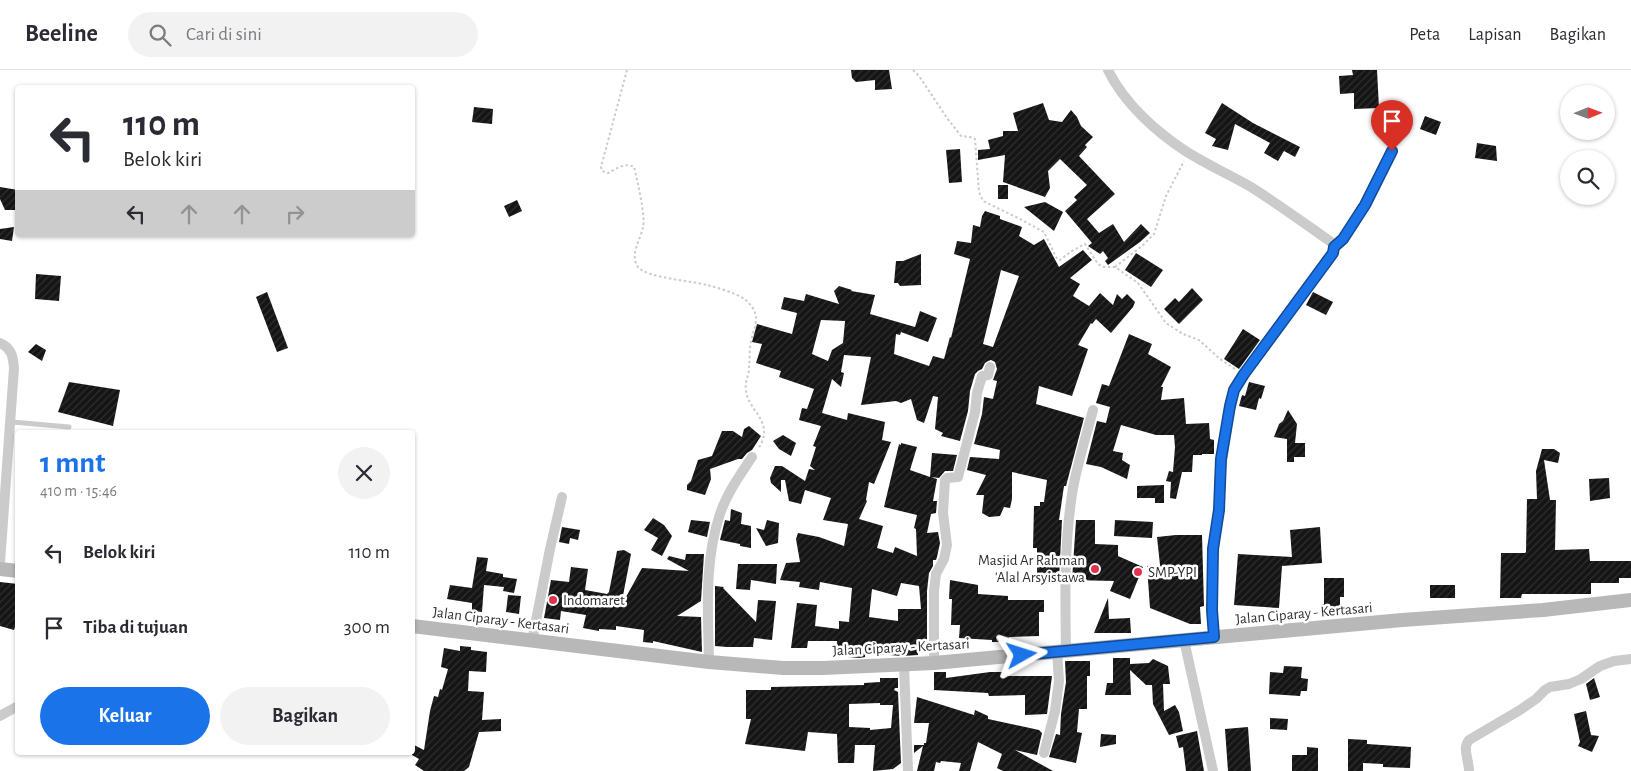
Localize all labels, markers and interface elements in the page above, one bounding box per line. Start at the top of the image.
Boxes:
search box [128,12,478,57]
icon: search [146,21,174,49]
text: Beeline [25,22,98,46]
text: Cari di sini [186,25,262,44]
text: Peta [1409,26,1440,44]
text: Lapisan [1468,26,1522,44]
text: Bagikan [1550,26,1606,44]
north arrow [1560,85,1615,140]
map controls [1560,85,1615,205]
pin [1371,100,1413,151]
icon: left [40,105,105,170]
text: 110 m [123,107,200,142]
icon: arrive [1378,107,1406,135]
text: Belok kiri [123,148,202,170]
button: search [1560,150,1615,205]
icon: left [122,200,150,228]
icon: ahead [175,200,203,228]
icon: ahead [228,200,256,228]
icon: right [281,200,309,228]
button: close [338,447,390,499]
text: 1 mnt [40,448,105,478]
text: 410 m · 15:46 [40,483,117,499]
icon: left [40,539,68,567]
text: Belok kiri [83,543,155,562]
text: 110 m [349,543,390,562]
place label: Masjid Ar Rahman 'Alal Arsyistawa [978,553,1085,585]
marker: Masjid Ar Rahman 'Alal Arsyistawa [1089,563,1101,575]
place label: SMP-YPI [1148,565,1197,580]
marker: SMP-YPI [1132,566,1144,578]
place label: Indomaret [563,593,625,608]
marker: Indomaret [547,594,559,606]
street label: Jalan Ciparay - Kertasari [1235,600,1373,627]
street label: Jalan Ciparay - Kertasari [432,605,570,636]
icon: arrive [40,614,68,642]
text: Tiba di tujuan [83,618,188,637]
text: 300 m [344,618,390,637]
position arrow [995,628,1047,680]
street label: Jalan Ciparay - Kertasari [832,636,970,659]
button: Keluar [40,687,210,745]
button: Bagikan [220,687,390,745]

